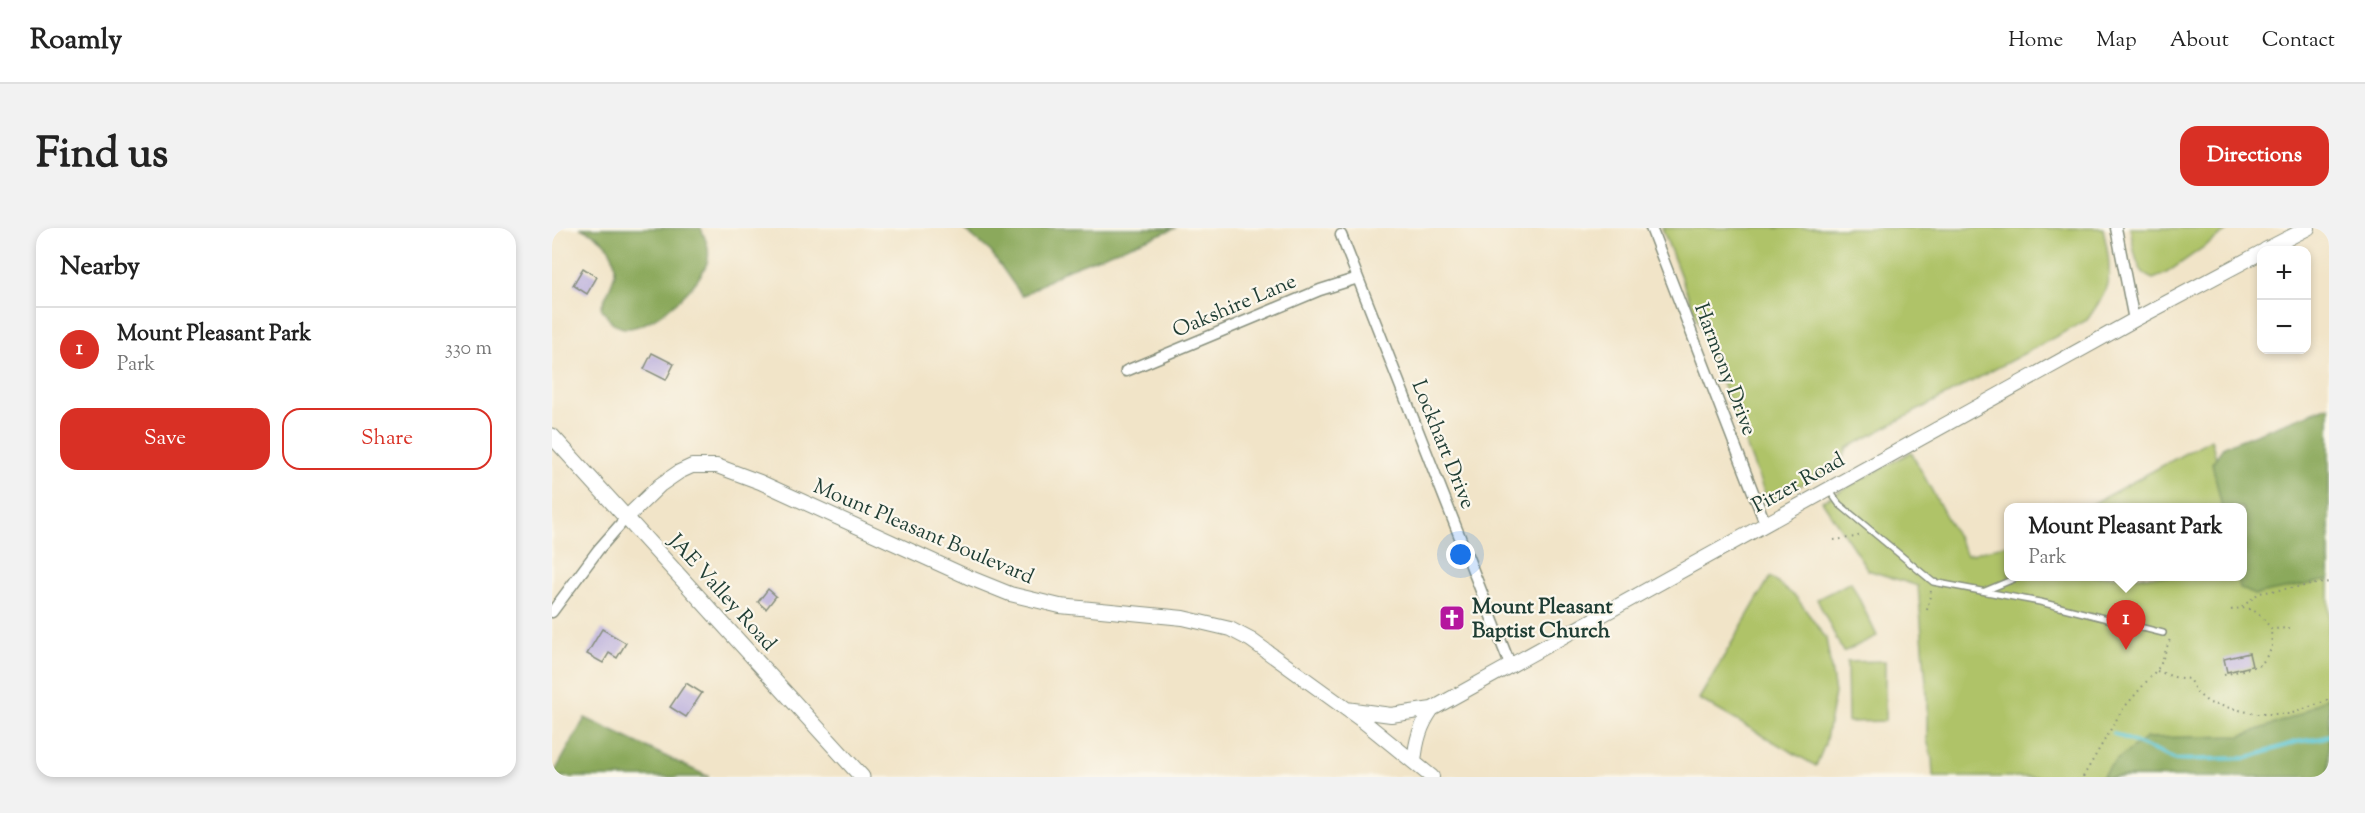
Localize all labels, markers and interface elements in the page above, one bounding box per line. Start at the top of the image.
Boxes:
text: Roamly [30,21,122,61]
text: Home [2008,26,2063,56]
text: Map [2096,26,2137,56]
text: About [2170,26,2229,56]
text: Contact [2262,26,2335,56]
text: Find us [36,126,168,186]
button: Directions [2180,126,2329,186]
map controls [2257,246,2311,354]
button: + [2257,246,2311,300]
text: Nearby [60,249,140,286]
street label: Oakshire Lane [1168,267,1301,346]
street label: Harmony Drive [1685,299,1763,440]
button: − [2257,300,2311,354]
text: Mount Pleasant Park [117,319,311,351]
text: 1 [76,335,83,364]
text: 330 m [445,335,492,364]
text: Park [117,351,155,380]
street label: Lockhart Drive [1403,376,1482,514]
button: Save [60,408,270,470]
button: Share [282,408,492,470]
street label: Pitzer Road [1747,446,1851,522]
street label: Mount Pleasant Boulevard [808,473,1038,593]
popup [2004,503,2247,581]
text: Mount Pleasant Park [2028,512,2223,544]
street label: JAE Valley Road [660,527,783,659]
your location [1446,540,1475,569]
text: Park [2028,544,2067,573]
place label: Mount Pleasant Baptist Church [1472,593,1614,647]
pin: 1 [2106,600,2146,650]
church icon: Mount Pleasant Baptist Church [1437,603,1467,633]

